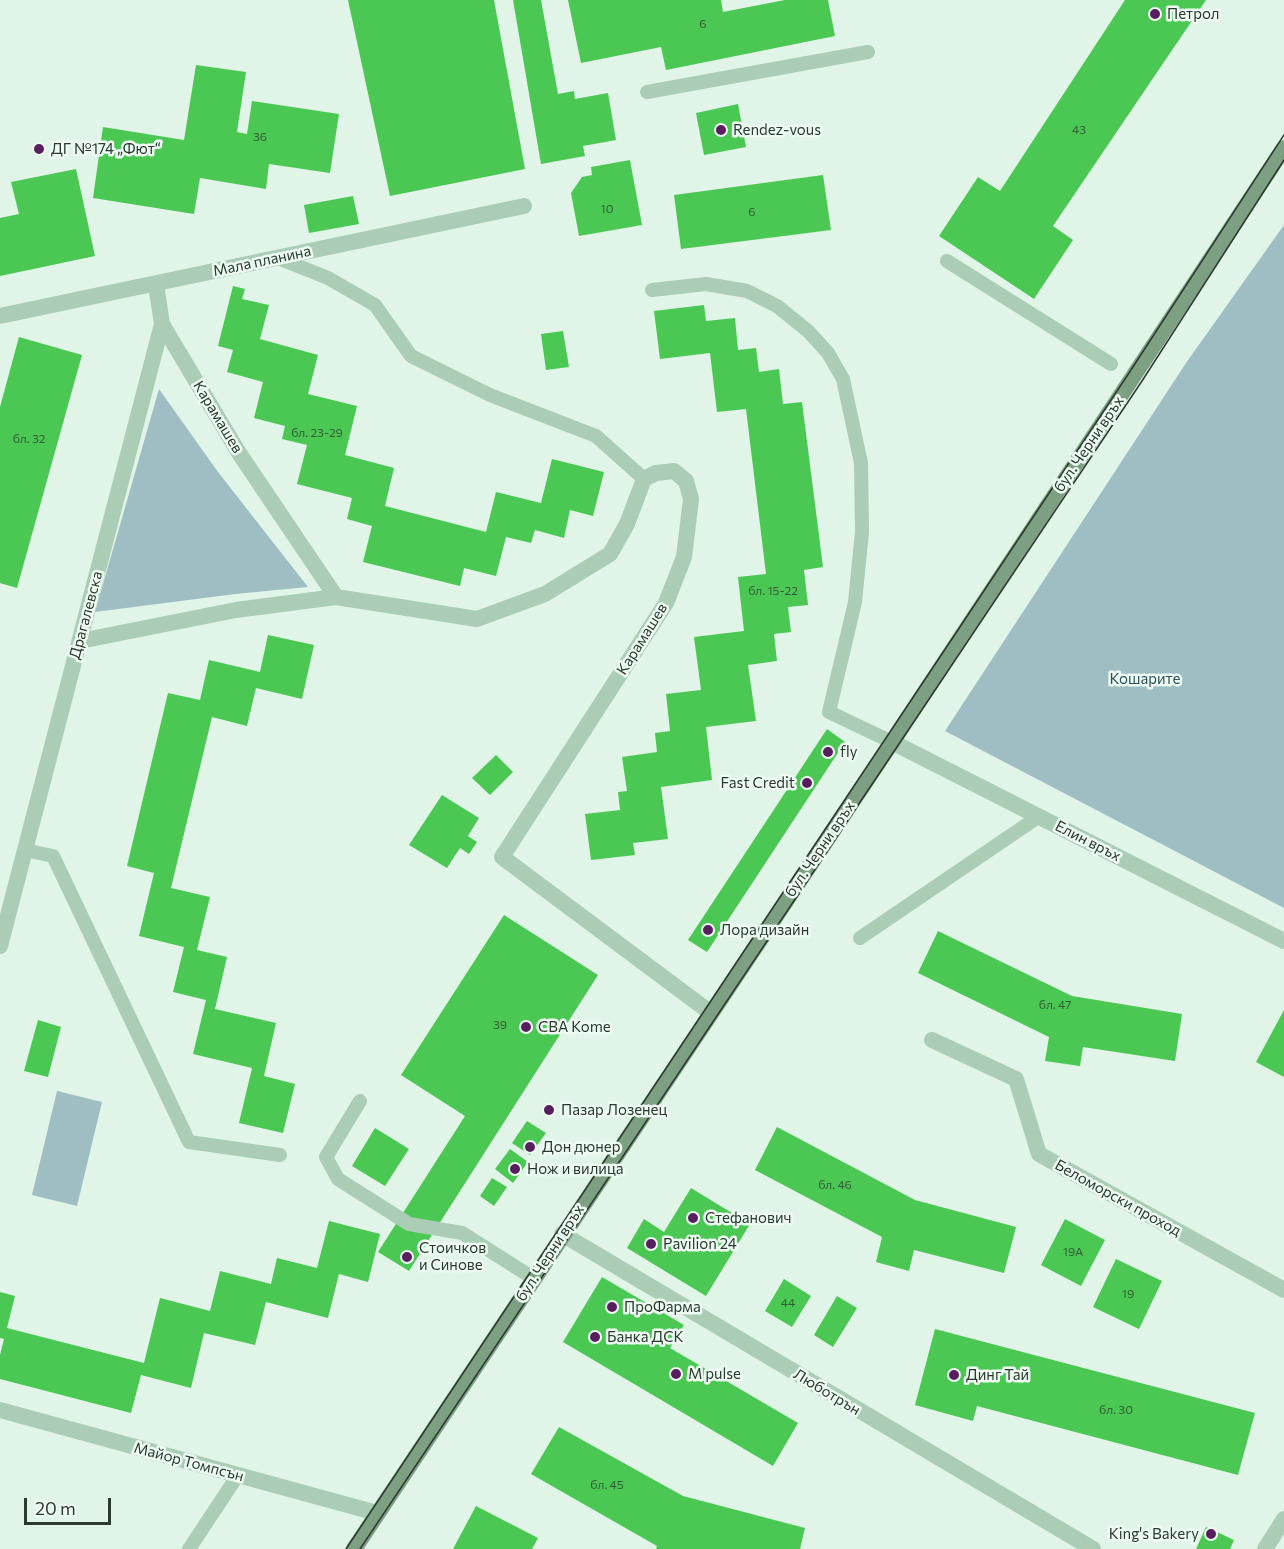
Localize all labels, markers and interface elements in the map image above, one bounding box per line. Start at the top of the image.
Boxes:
place label: Петрол [1167,5,1219,23]
marker: Петрол [1148,7,1162,21]
house number: 6 [699,17,707,31]
place label: Rendez-vous [733,121,821,139]
marker: Rendez-vous [714,123,728,137]
house number: 43 [1072,123,1086,137]
house number: 36 [253,130,267,144]
place label: ДГ №174 „Фют“ [51,140,161,158]
marker: ДГ №174 „Фют“ [32,142,46,156]
house number: 10 [601,202,613,216]
house number: 6 [748,205,756,219]
street label: Мала планина [211,242,313,280]
street label: Карамашев [189,378,247,456]
street label: бул. Черни връх [1050,393,1128,495]
house number: бл. 23-29 [291,426,343,440]
house number: бл. 32 [13,432,45,446]
street label: Драгалевска [66,569,106,661]
house number: бл. 15-22 [748,584,798,598]
street label: Карамашев [613,600,671,678]
park label: Кошарите [1110,670,1180,688]
place label: fly [840,743,858,761]
marker: fly [821,745,835,759]
place label: Fast Credit [720,774,795,792]
marker: Fast Credit [800,776,814,790]
street label: бул. Черни връх [781,798,859,900]
street label: Елин връх [1052,817,1124,865]
place label: Лора дизайн [720,921,809,939]
marker: Лора дизайн [701,923,715,937]
house number: бл. 47 [1039,998,1071,1012]
house number: 39 [493,1018,507,1032]
place label: CBA Kome [538,1018,611,1036]
marker: CBA Kome [519,1020,533,1034]
place label: Пазар Лозенец [561,1101,667,1119]
marker: Пазар Лозенец [542,1103,556,1117]
place label: Дон дюнер [542,1138,620,1156]
marker: Дон дюнер [523,1140,537,1154]
street label: Беломорски проход [1052,1156,1184,1240]
place label: Нож и вилица [527,1160,623,1178]
marker: Нож и вилица [508,1162,522,1176]
house number: бл. 46 [818,1178,852,1192]
street label: бул. Черни връх [512,1201,588,1305]
place label: Стефанович [705,1209,792,1227]
marker: Стефанович [686,1211,700,1225]
place label: Pavilion 24 [663,1235,737,1253]
marker: Pavilion 24 [644,1237,658,1251]
place label: Стоичков и Синове [419,1239,486,1274]
house number: 19А [1063,1245,1083,1259]
marker: Стоичков и Синове [400,1250,414,1264]
house number: 19 [1122,1287,1134,1301]
house number: 44 [781,1296,795,1310]
place label: ПроФарма [624,1298,701,1316]
marker: ПроФарма [605,1300,619,1314]
place label: Банка ДСК [607,1328,683,1346]
marker: Банка ДСК [588,1330,602,1344]
place label: M pulse [688,1365,741,1383]
street label: Люботрън [790,1365,864,1419]
place label: Динг Тай [966,1366,1029,1384]
marker: M pulse [669,1367,683,1381]
marker: Динг Тай [947,1368,961,1382]
house number: бл. 30 [1099,1403,1133,1417]
street label: Майор Томпсън [132,1439,246,1485]
house number: бл. 45 [590,1478,624,1492]
scale bar [27,1486,114,1524]
text: 20 m [35,1497,76,1519]
place label: King's Bakery [1109,1525,1199,1543]
marker: King's Bakery [1204,1527,1218,1541]

